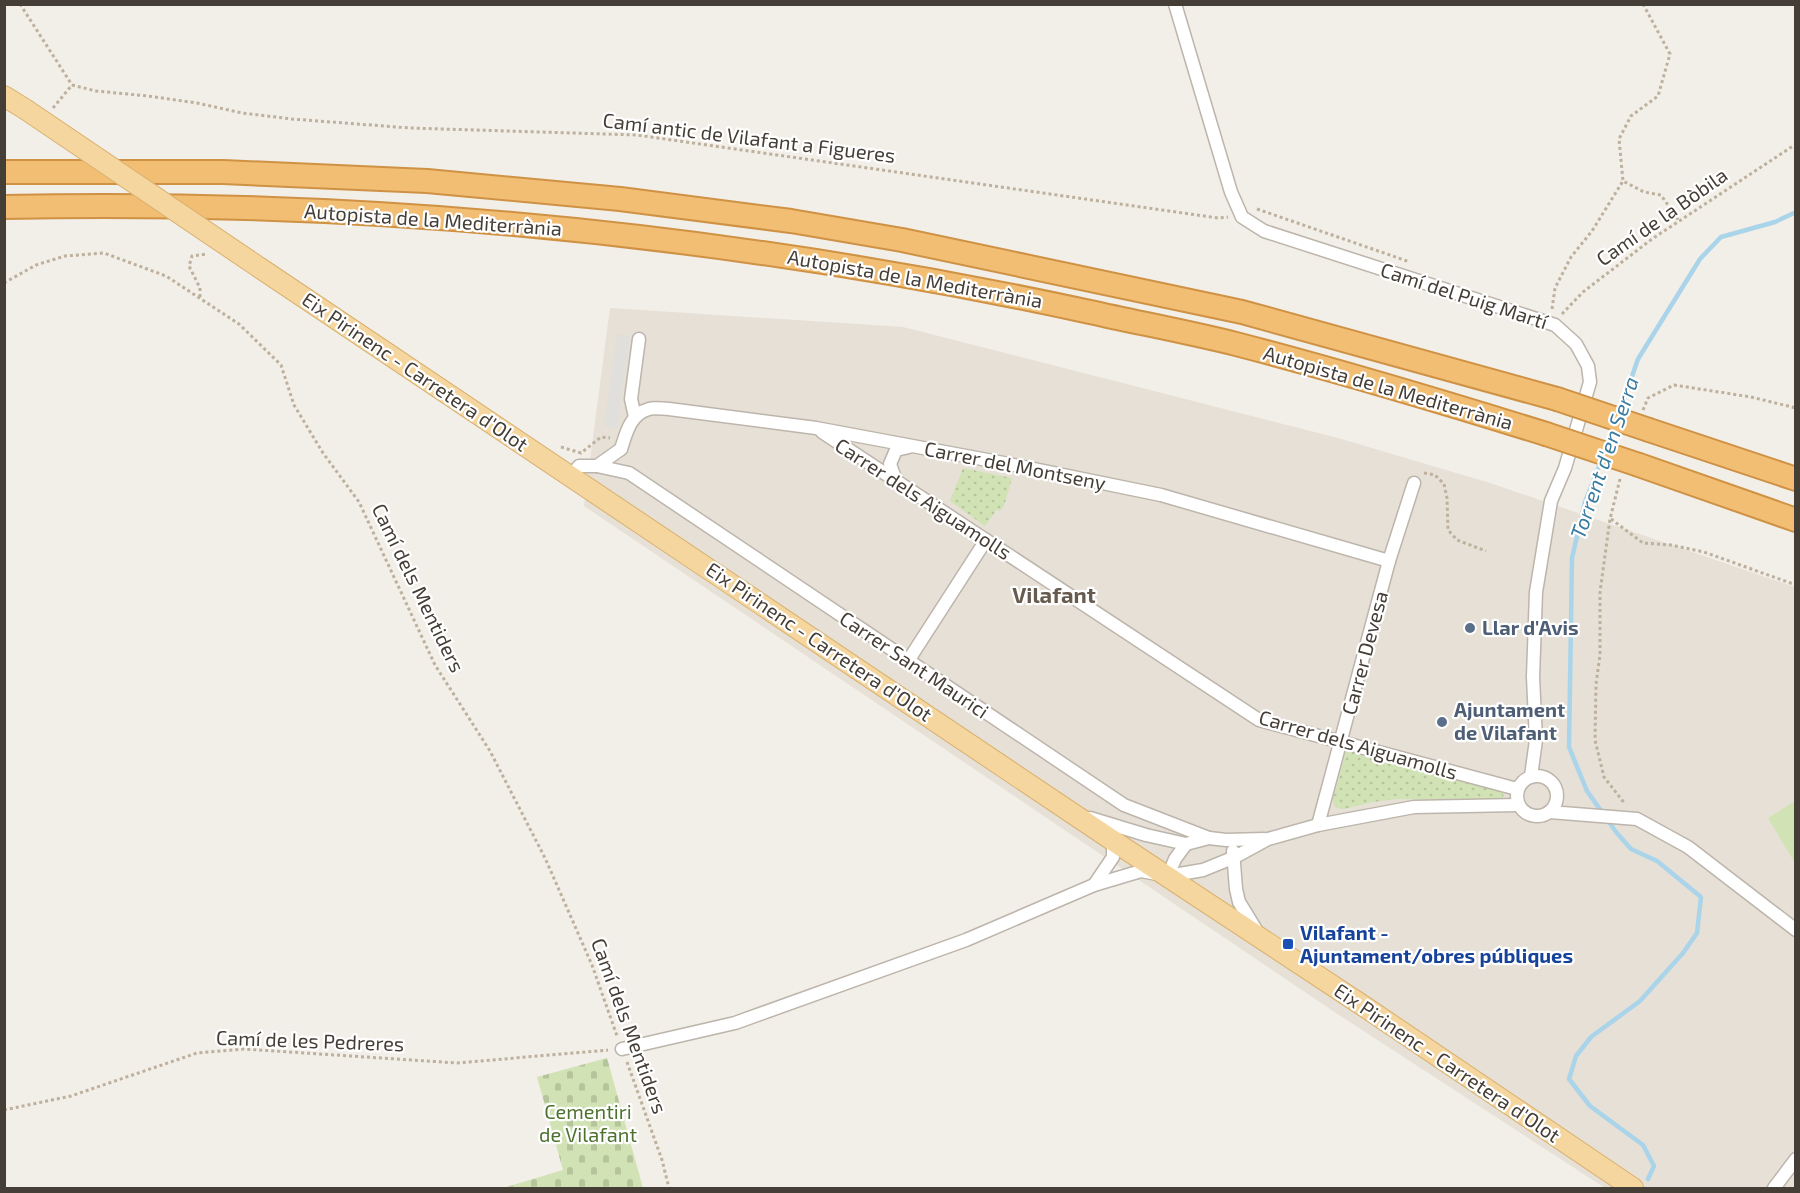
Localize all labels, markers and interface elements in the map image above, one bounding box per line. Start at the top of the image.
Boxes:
street label: Camí antic de Vilafant a Figueres [602,107,897,167]
street label: Camí de la Bòbila [1591,162,1732,270]
street label: Autopista de la Mediterrània [303,198,563,240]
street label: Autopista de la Mediterrània [786,244,1044,312]
street label: Camí del Puig Martí [1378,257,1552,334]
street label: Eix Pirinenc - Carretera d'Olot [298,287,533,456]
street label: Autopista de la Mediterrània [1261,340,1516,434]
water label: Torrent d'en Serra [1564,373,1643,542]
street label: Carrer dels Aiguamolls [831,432,1016,564]
street label: Carrer del Montseny [922,436,1108,494]
street label: Camí dels Mentiders [368,499,470,676]
street label: Eix Pirinenc - Carretera d'Olot [702,557,937,726]
district label: Vilafant [1012,581,1096,607]
street label: Carrer Devesa [1336,588,1392,717]
street label: Carrer Sant Maurici [836,605,994,723]
place label: Llar d'Avis [1482,615,1579,639]
marker: Llar d'Avis [1463,621,1477,635]
place label: Ajuntament de Vilafant [1454,697,1565,744]
street label: Carrer dels Aiguamolls [1256,704,1460,784]
marker: Ajuntament de Vilafant [1435,715,1449,729]
place label: Vilafant - Ajuntament/obres públiques [1300,920,1573,967]
street label: Camí dels Mentiders [587,935,673,1117]
marker: Vilafant - Ajuntament/obres públiques [1281,937,1295,951]
street label: Eix Pirinenc - Carretera d'Olot [1330,978,1565,1147]
street label: Camí de les Pedreres [216,1025,405,1055]
park label: Cementiri de Vilafant [539,1099,637,1146]

